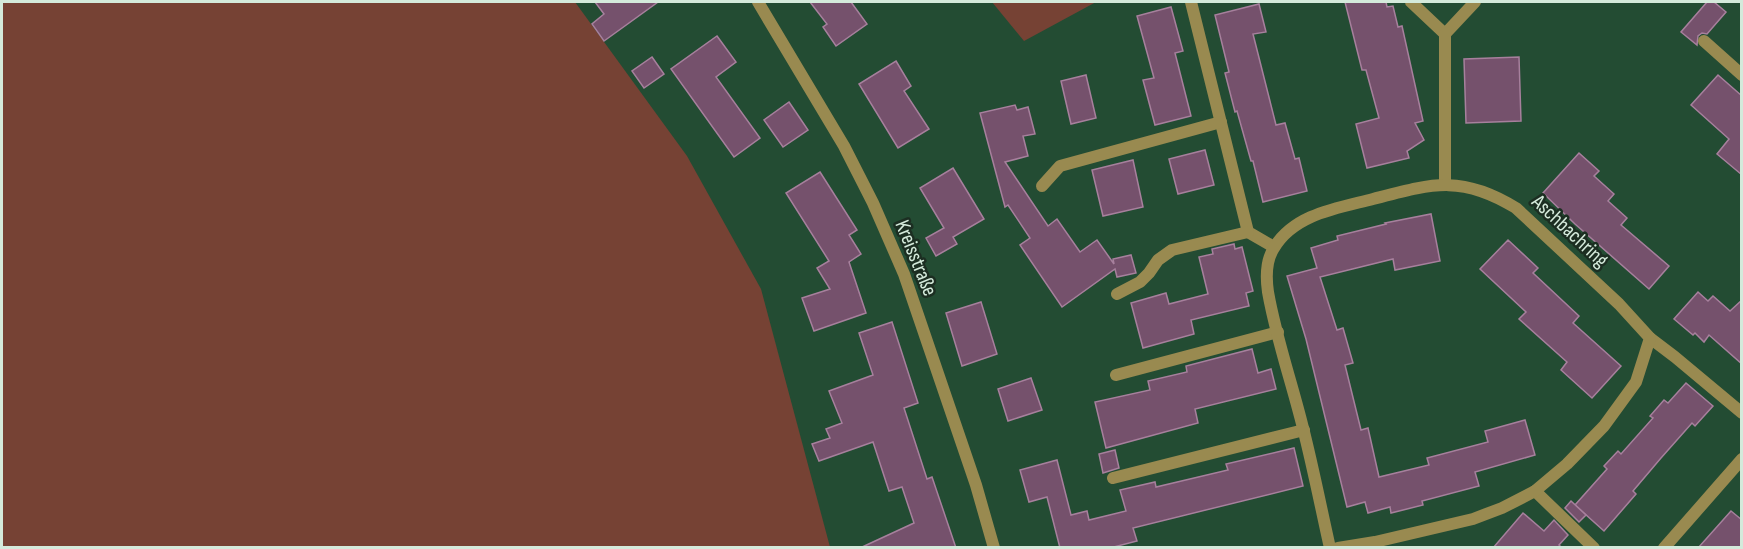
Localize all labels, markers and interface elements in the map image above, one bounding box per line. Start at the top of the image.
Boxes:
street label: Aschbachring [1526,189,1613,273]
street label: Kreisstraße [889,216,943,300]

